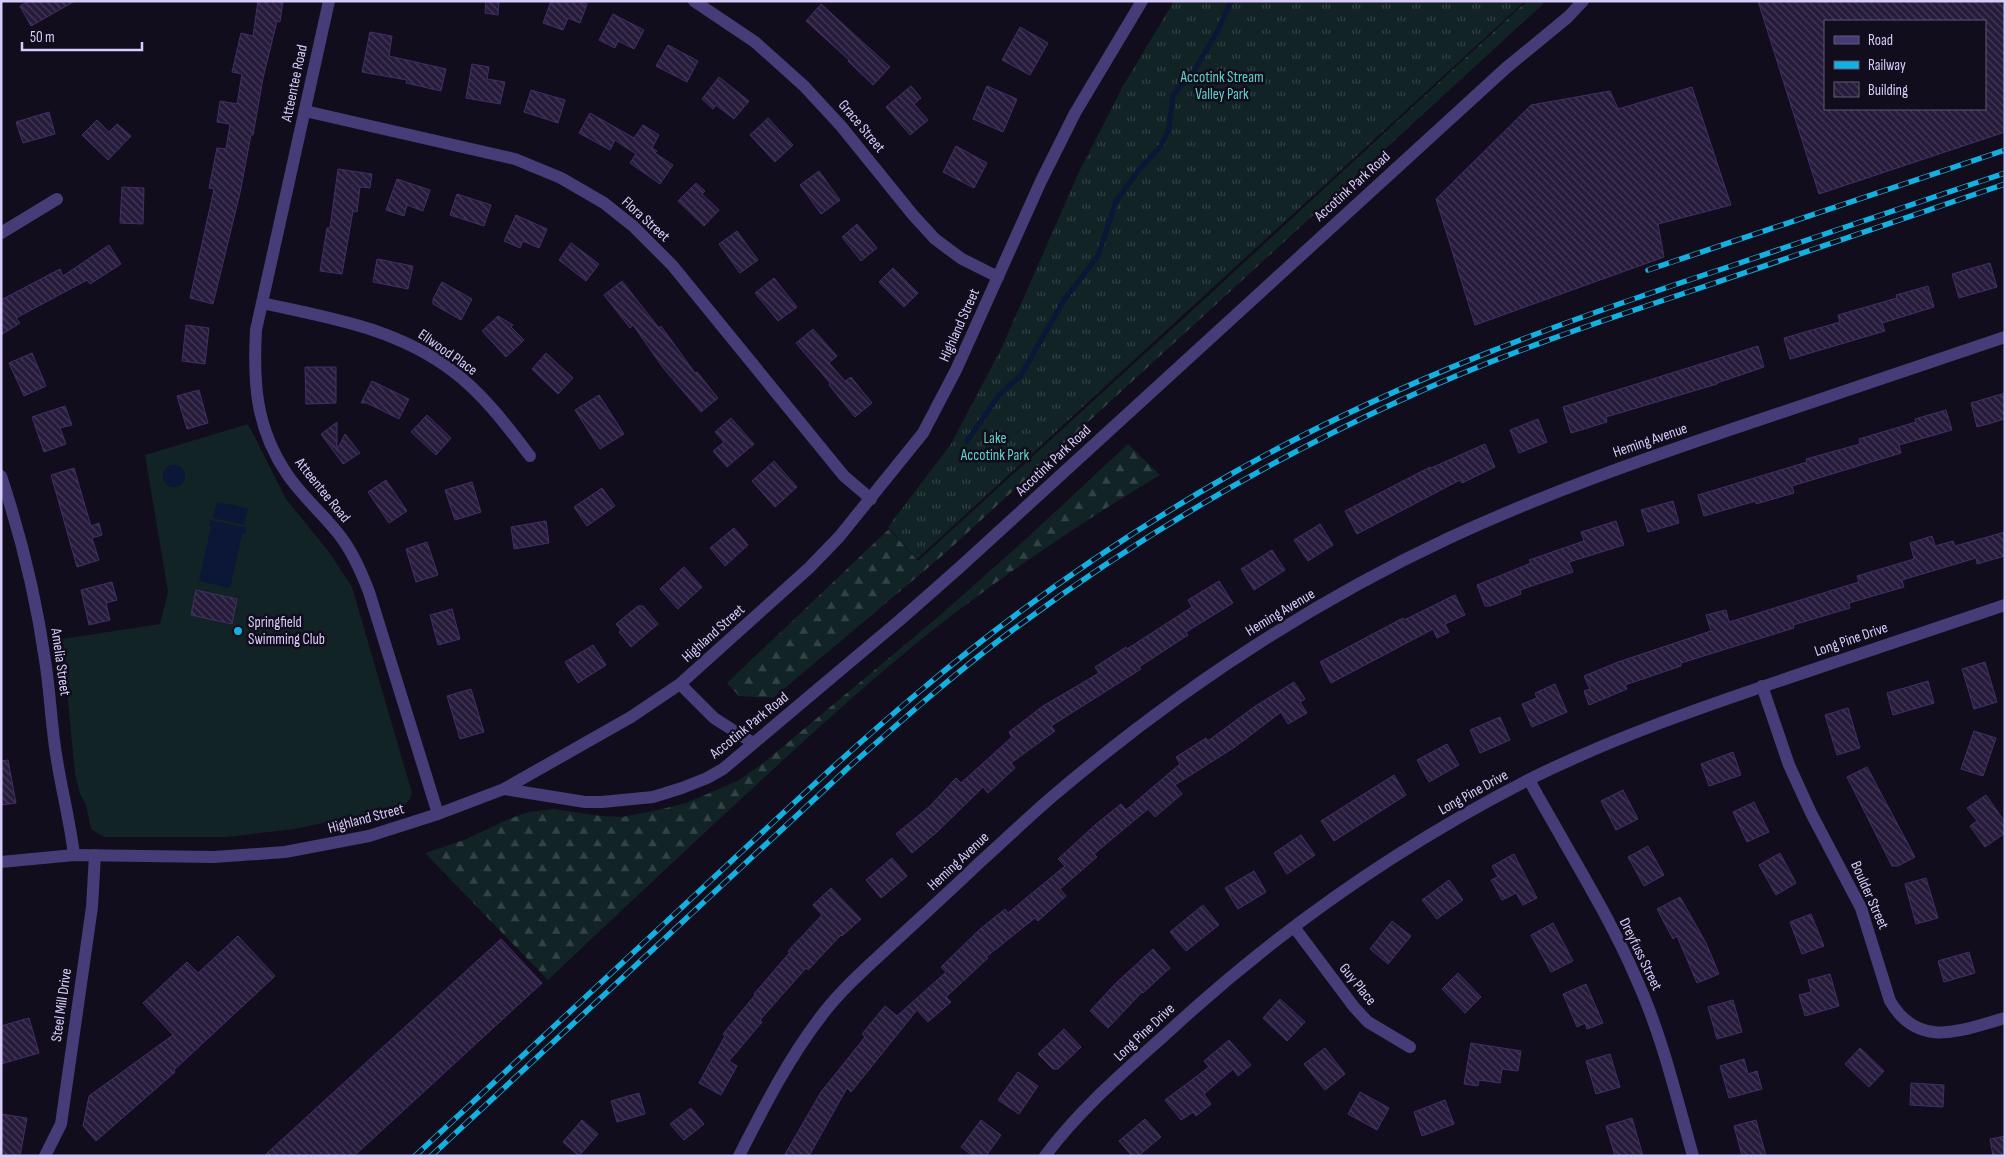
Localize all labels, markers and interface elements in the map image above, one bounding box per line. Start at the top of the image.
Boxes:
scale bar [22,20,142,52]
legend [1824,20,1986,110]
text: 50 m [30,28,55,47]
text: Road [1868,31,1893,50]
street label: Atteentee Road [277,43,312,124]
text: Railway [1868,56,1906,75]
park label: Accotink Stream Valley Park [1179,68,1264,104]
text: Building [1868,81,1908,100]
street label: Grace Street [834,96,890,157]
street label: Accotink Park Road [1310,147,1394,226]
street label: Flora Street [618,193,674,246]
street label: Highland Street [935,285,984,365]
street label: Ellwood Place [414,325,481,380]
street label: Heming Avenue [1610,419,1690,462]
street label: Accotink Park Road [1011,421,1095,501]
park label: Lake Accotink Park [960,429,1030,465]
street label: Atteentee Road [290,453,355,527]
street label: Heming Avenue [1242,584,1318,641]
street label: Highland Street [678,600,749,667]
place label: Springfield Swimming Club [248,613,325,649]
street label: Long Pine Drive [1812,618,1890,661]
marker: Springfield Swimming Club [232,625,244,637]
street label: Amelia Street [46,626,75,698]
street label: Accotink Park Road [705,688,793,764]
street label: Long Pine Drive [1435,766,1511,819]
street label: Highland Street [326,799,407,838]
street label: Heming Avenue [924,828,993,895]
street label: Boulder Street [1846,858,1893,933]
street label: Dreyfuss Street [1615,915,1666,994]
street label: Guy Place [1335,959,1380,1009]
street label: Steel Mill Drive [47,967,76,1043]
street label: Long Pine Drive [1110,999,1179,1065]

